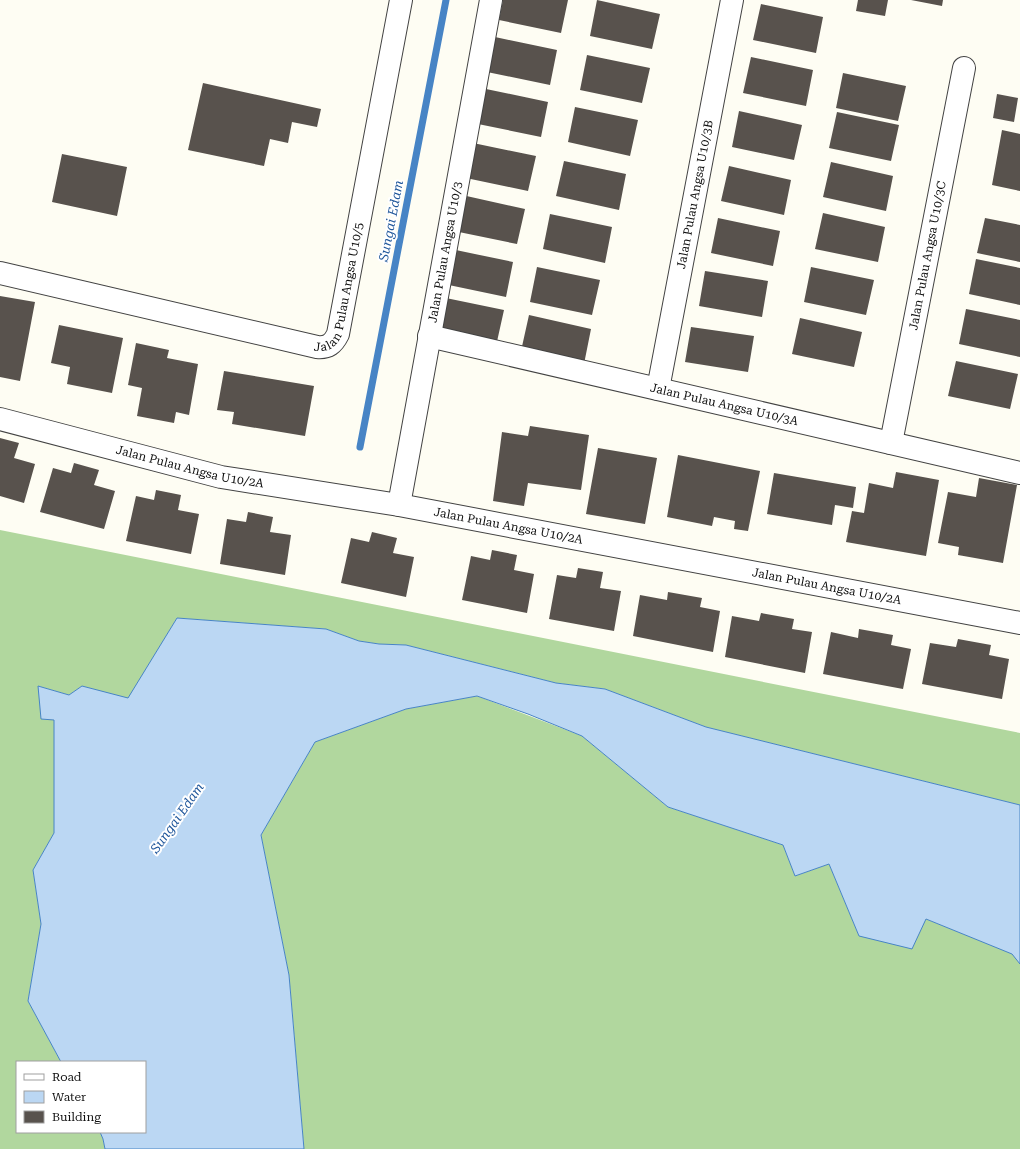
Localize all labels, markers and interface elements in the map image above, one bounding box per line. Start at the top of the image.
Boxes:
street label: Jalan Pulau Angsa U10/3B [674,119,716,270]
water label: Sungai Edam [376,179,406,264]
street label: Jalan Pulau Angsa U10/3C [906,179,949,331]
street label: Jalan Pulau Angsa U10/3 [425,180,465,324]
street label: Jalan Pulau Angsa U10/5 [313,221,366,354]
street label: Jalan Pulau Angsa U10/3A [649,380,800,428]
street label: Jalan Pulau Angsa U10/2A [115,443,265,491]
street label: Jalan Pulau Angsa U10/2A [433,505,585,547]
street label: Jalan Pulau Angsa U10/2A [751,565,903,607]
water label: Sungai Edam [147,780,207,857]
legend [16,1061,146,1133]
text: Road [52,1070,82,1084]
text: Water [52,1090,86,1104]
text: Building [52,1110,101,1124]

